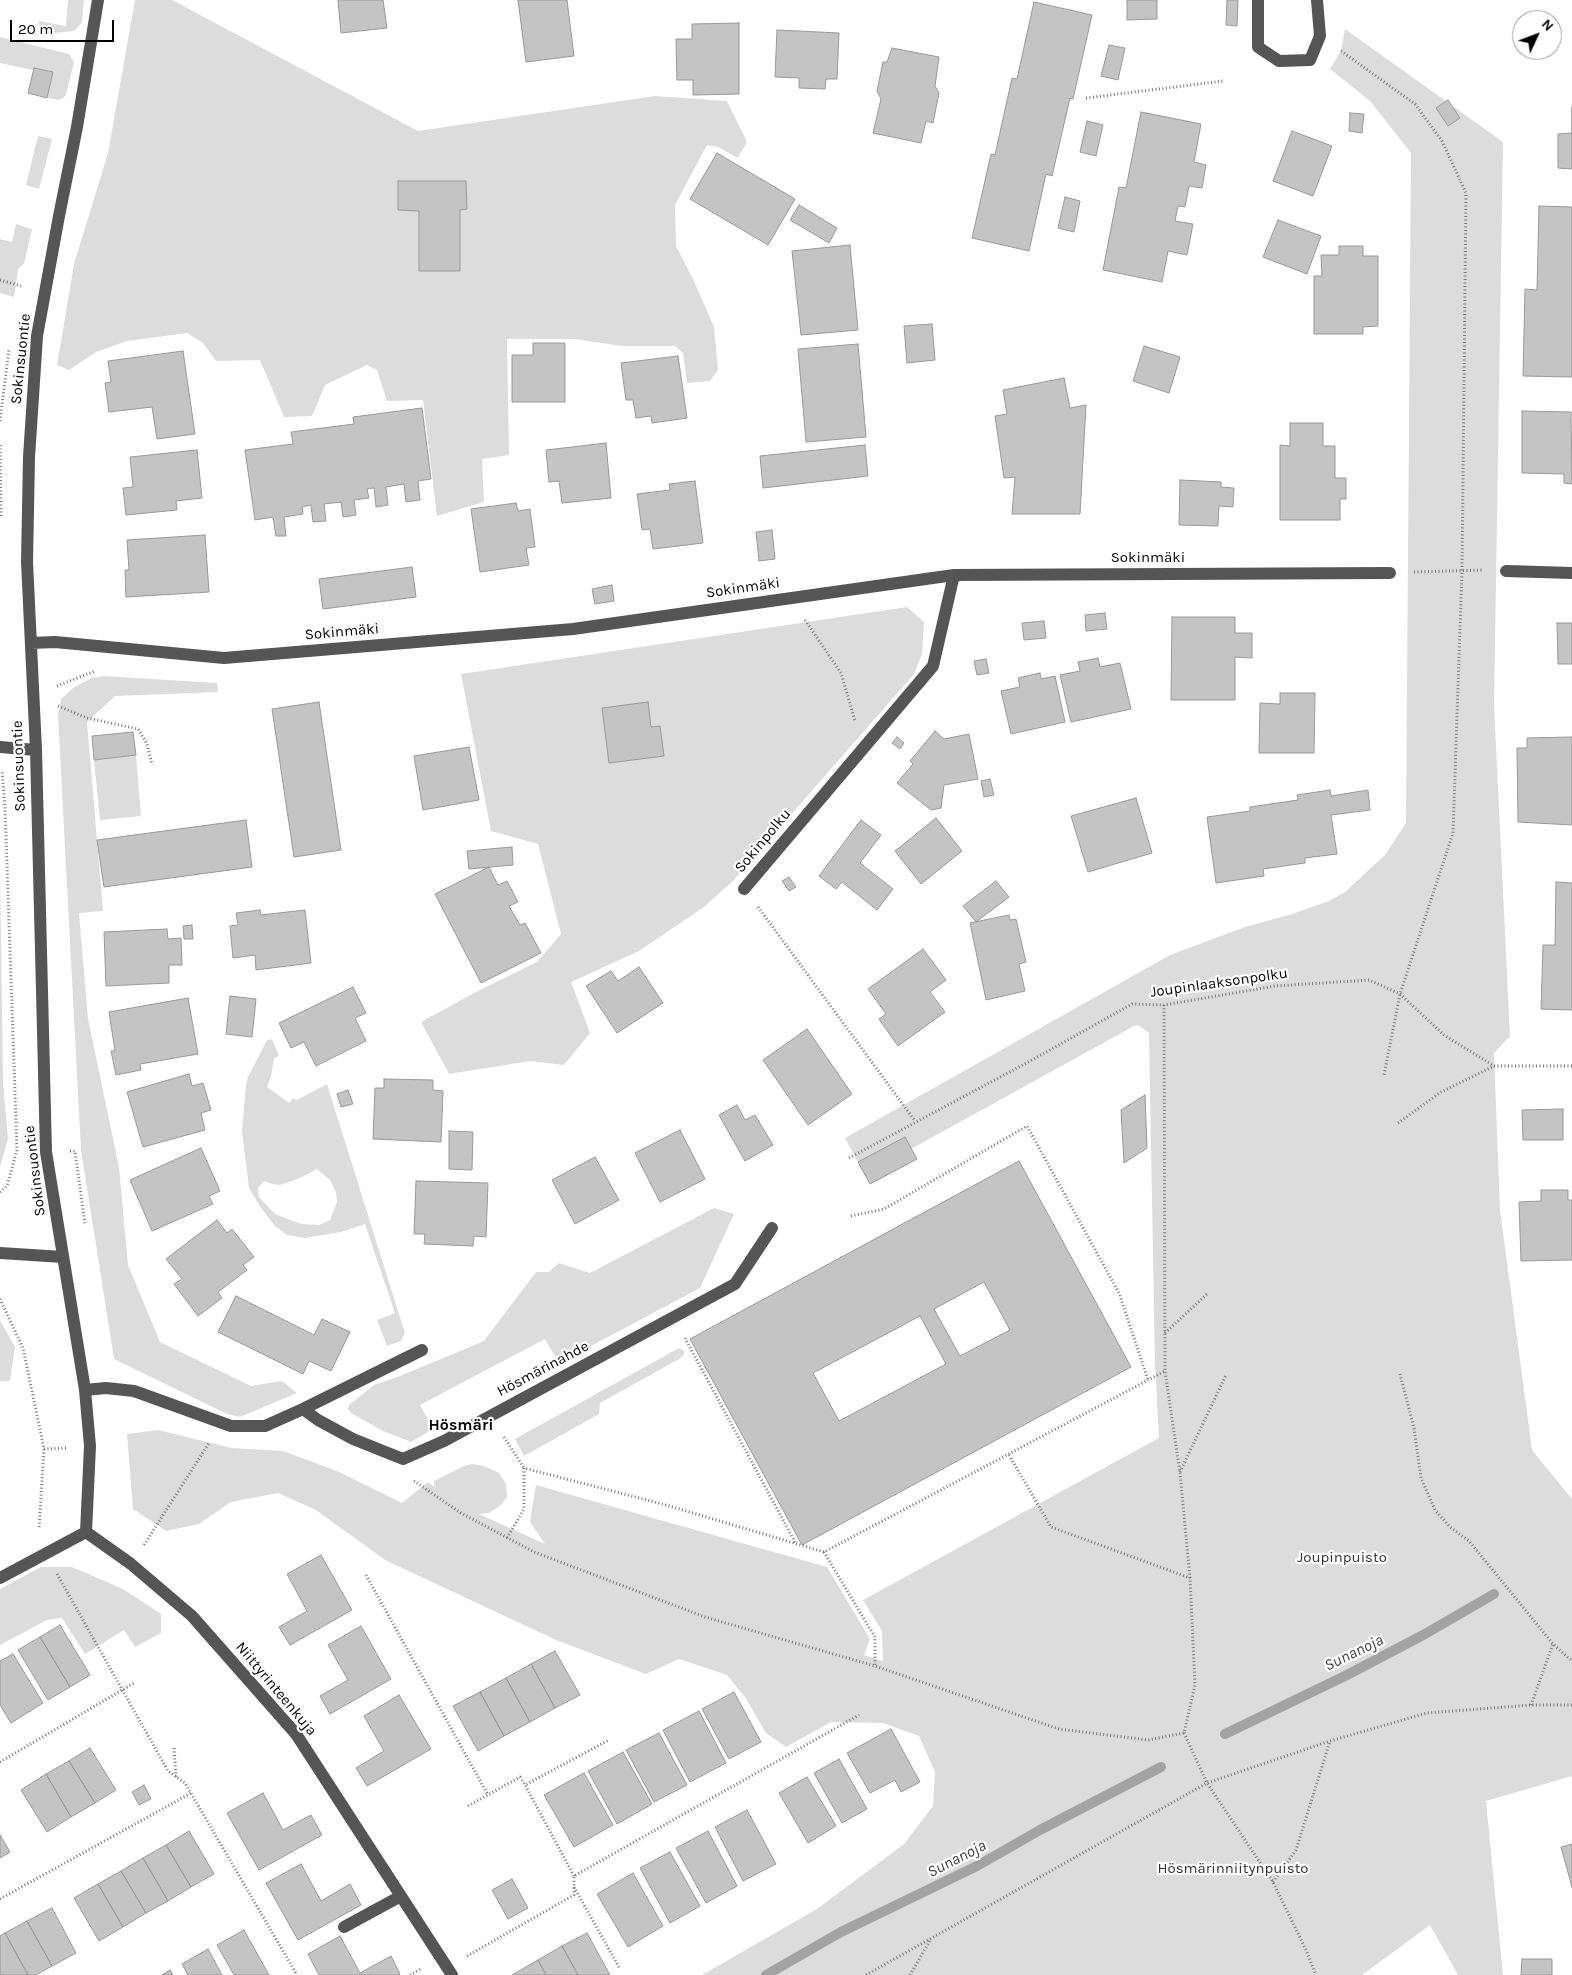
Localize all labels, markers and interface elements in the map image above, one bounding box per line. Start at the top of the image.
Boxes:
scale bar [12,10,116,42]
north arrow [1512,10,1562,60]
text: N [1538,16,1557,35]
text: 20 m [18,20,53,38]
street label: Sokinsuontie [7,313,35,405]
street label: Sokinmäki [1111,549,1185,567]
street label: Sokinmäki [705,574,781,602]
street label: Sokinmäki [304,620,380,644]
street label: Sokinsuontie [8,720,30,812]
street label: Sokinpolku [731,805,795,877]
street label: Joupinlaaksonpolku [1149,964,1289,1002]
street label: Sokinsuontie [21,1125,49,1217]
street label: Hösmärinahde [494,1337,592,1401]
district label: Hösmäri [429,1415,493,1435]
park label: Joupinpuisto [1297,1549,1387,1567]
water label: Sunanoja [1321,1630,1387,1676]
street label: Niittyrinteenkuja [232,1638,320,1740]
water label: Sunanoja [924,1836,990,1882]
park label: Hösmärinniitynpuisto [1157,1860,1309,1878]

